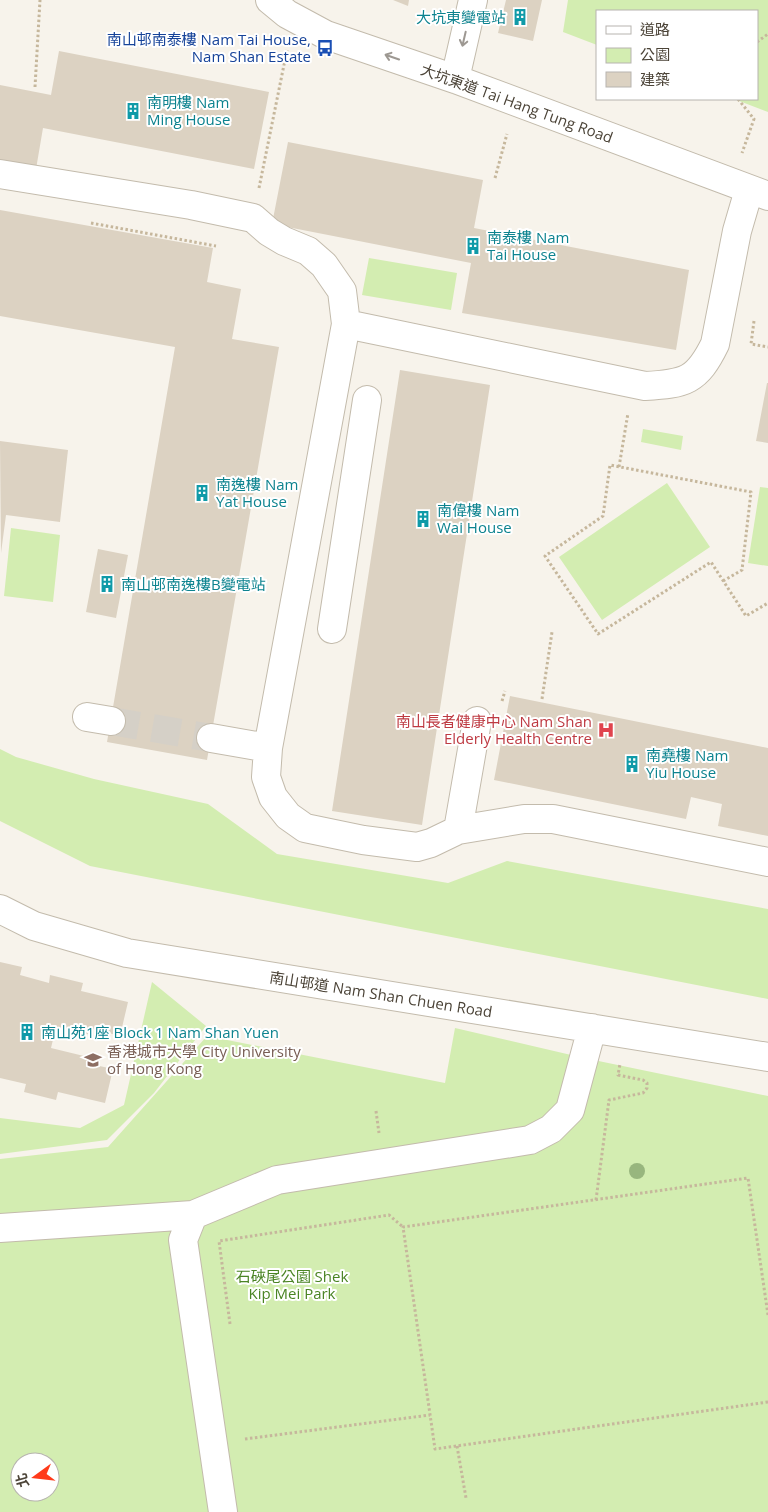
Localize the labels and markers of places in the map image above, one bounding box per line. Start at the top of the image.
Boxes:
place label: 大坑東變電站 [416,7,506,27]
building icon: 大坑東變電站 [510,7,530,27]
place label: 南山邨南泰樓 Nam Tai House, Nam Shan Estate [107,29,311,66]
bus stop icon: 南山邨南泰樓 Nam Tai House, Nam Shan Estate [315,38,335,58]
place label: 南明樓 Nam Ming House [147,92,230,129]
building icon: 南明樓 Nam Ming House [123,101,143,121]
place label: 南泰樓 Nam Tai House [487,227,569,264]
building icon: 南泰樓 Nam Tai House [463,236,483,256]
place label: 南逸樓 Nam Yat House [216,474,298,511]
building icon: 南逸樓 Nam Yat House [192,483,212,503]
place label: 南偉樓 Nam Wai House [437,500,519,537]
building icon: 南偉樓 Nam Wai House [413,509,433,529]
building icon: 南山邨南逸樓B變電站 [97,574,117,594]
place label: 南山邨南逸樓B變電站 [121,574,266,594]
place label: 南山長者健康中心 Nam Shan Elderly Health Centre [396,711,592,748]
hospital icon: 南山長者健康中心 Nam Shan Elderly Health Centre [596,720,616,740]
place label: 南堯樓 Nam Yiu House [646,745,728,782]
building icon: 南堯樓 Nam Yiu House [622,754,642,774]
building icon: 南山苑1座 Block 1 Nam Shan Yuen [17,1022,37,1042]
place label: 南山苑1座 Block 1 Nam Shan Yuen [41,1022,279,1042]
place label: 香港城市大學 City University of Hong Kong [107,1041,301,1078]
school or university icon: 香港城市大學 City University of Hong Kong [83,1050,103,1070]

